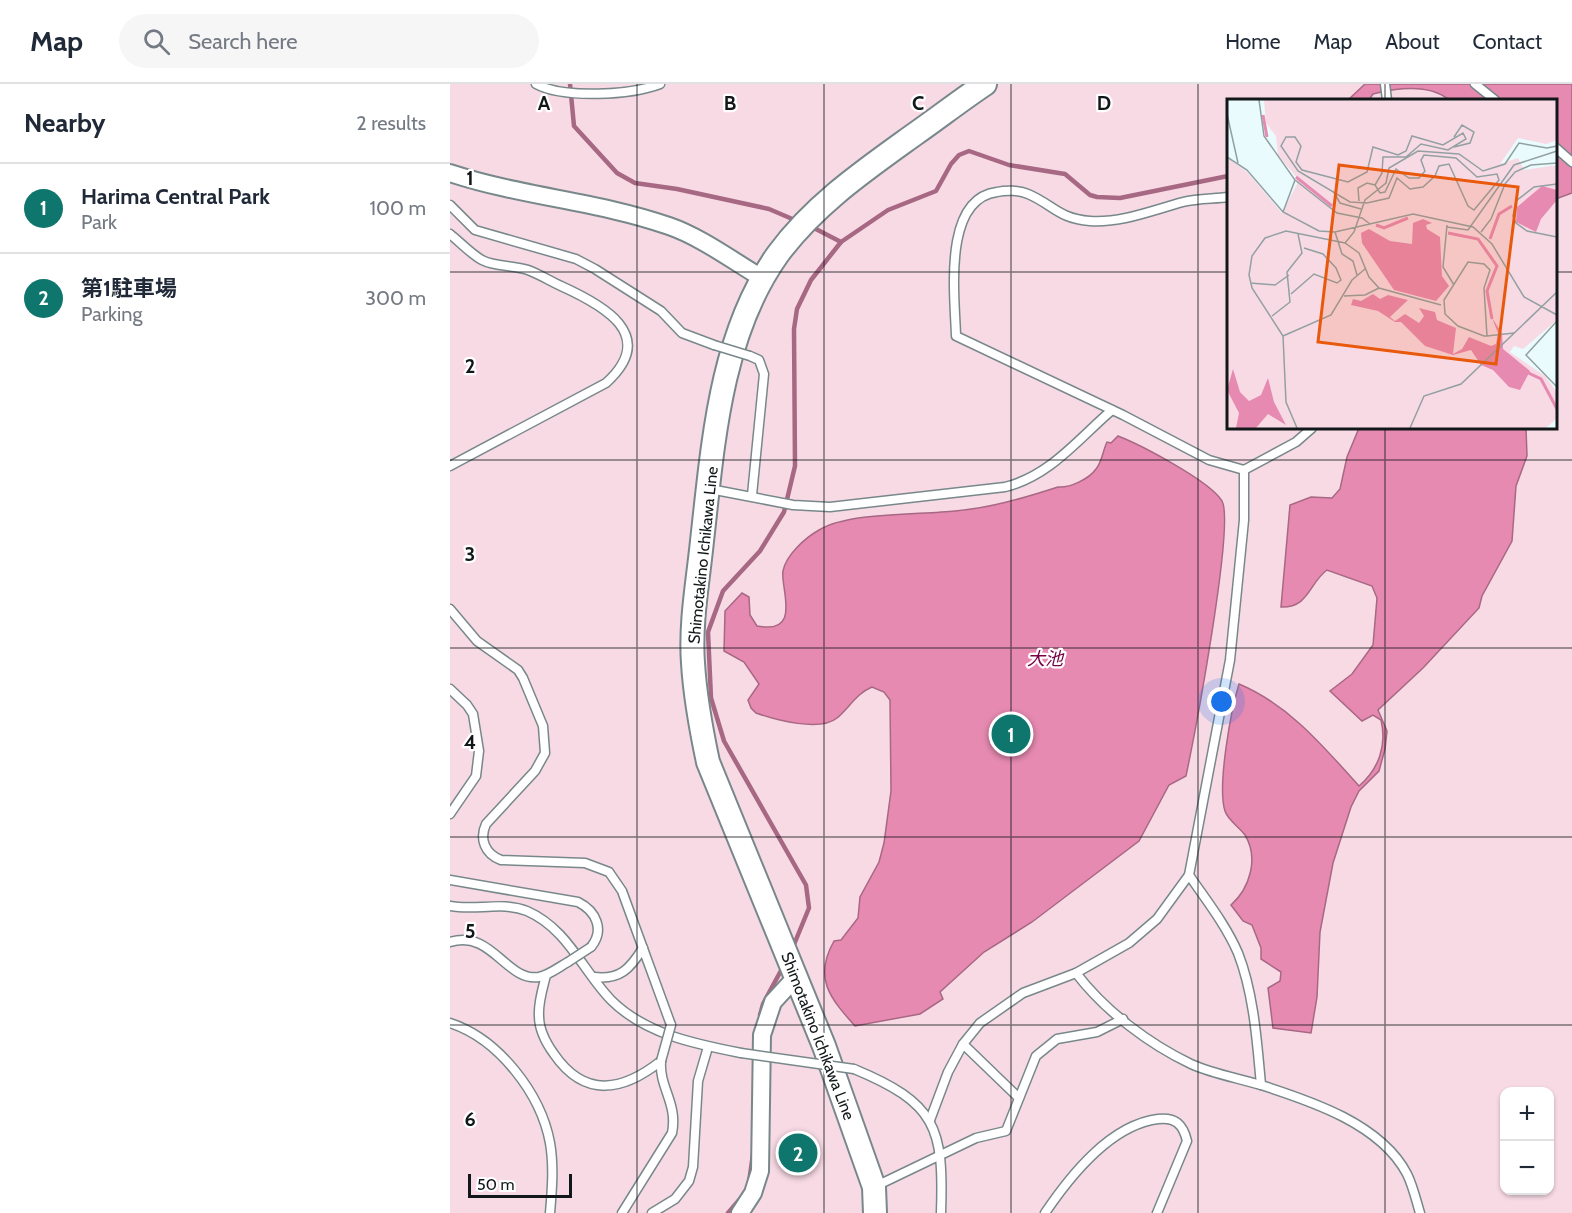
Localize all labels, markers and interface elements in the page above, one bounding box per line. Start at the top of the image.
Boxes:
search box [119,14,539,68]
text: Map [30,24,83,58]
icon: search [140,25,173,58]
text: Search here [188,28,297,55]
text: Home [1225,29,1281,54]
text: Map [1314,29,1352,54]
text: About [1385,29,1439,54]
text: Contact [1472,29,1542,54]
text: A [538,91,551,115]
text: B [724,91,736,115]
text: C [912,91,924,115]
text: D [1097,91,1111,115]
inset map [1227,99,1557,429]
text: Nearby [24,107,105,139]
text: 2 results [356,111,426,135]
text: 1 [466,166,474,190]
text: Harima Central Park [81,183,270,210]
text: 1 [40,196,47,220]
text: 100 m [370,196,426,220]
text: Park [81,210,117,234]
text: 第1駐車場 [81,275,177,302]
text: 2 [38,286,49,310]
text: 300 m [365,286,426,310]
text: Parking [81,302,142,326]
text: 2 [465,354,475,378]
street label: Shimotakino Ichikawa Line [684,465,722,645]
text: 3 [465,542,475,566]
water label: 大池 [1027,648,1065,670]
your location [1207,687,1236,716]
pin: 1 [992,712,1030,756]
text: 4 [464,730,476,754]
text: 5 [465,919,475,943]
street label: Shimotakino Ichikawa Line [777,949,859,1123]
map controls [1500,1087,1554,1195]
button: + [1500,1087,1554,1141]
text: 6 [464,1107,476,1131]
pin: 2 [778,1130,818,1176]
button: − [1500,1141,1554,1195]
scale bar [468,1171,572,1198]
text: 50 m [477,1175,514,1194]

